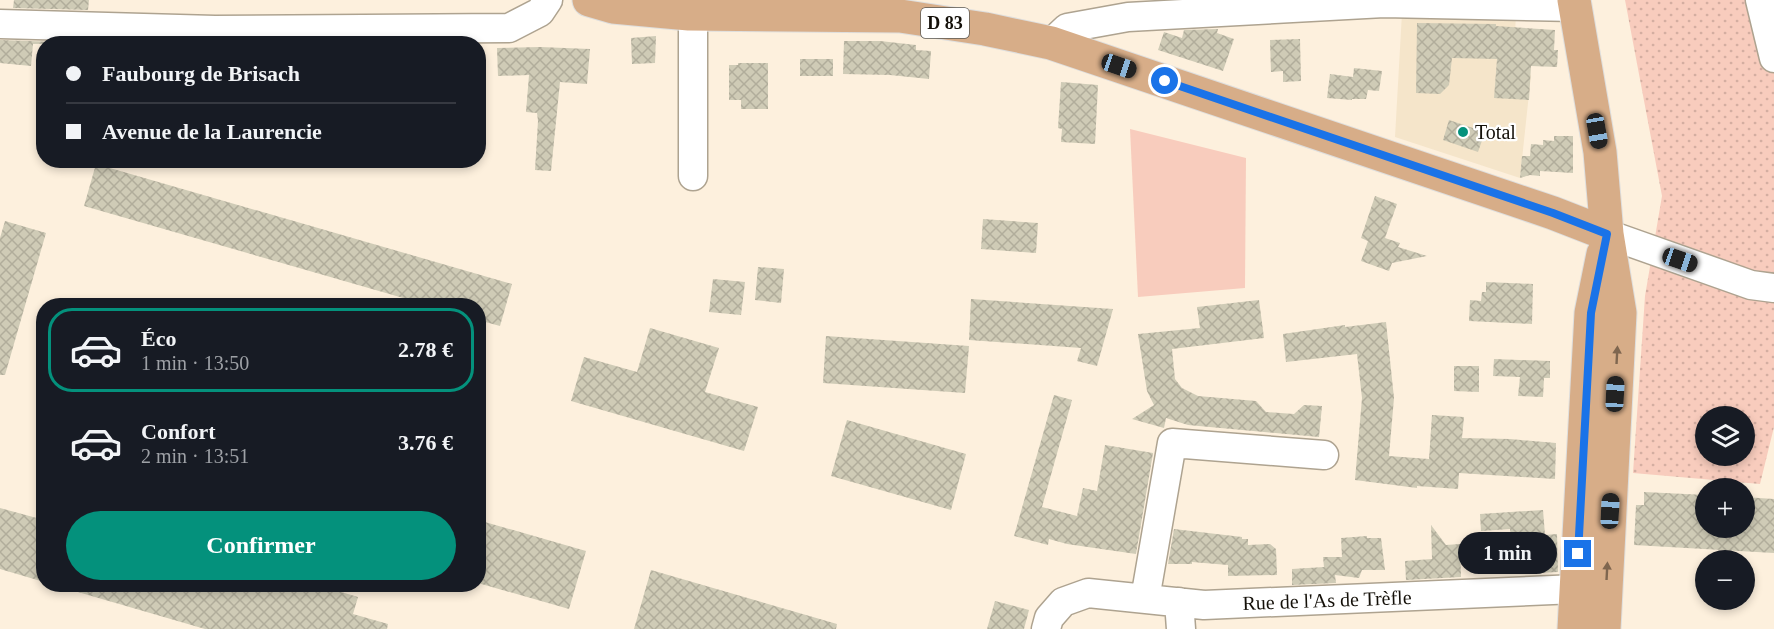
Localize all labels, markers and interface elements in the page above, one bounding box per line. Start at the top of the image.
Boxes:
road number: D 83 [921,8,969,38]
car [1099,52,1139,80]
text: Faubourg de Brisach [102,61,300,86]
route start [1151,67,1178,94]
car [1585,112,1609,150]
text: Avenue de la Laurencie [102,119,322,144]
place label: Total [1475,121,1516,143]
marker: Total [1456,125,1470,139]
car [1660,246,1700,274]
icon: car [69,323,123,377]
text: Éco [141,326,176,351]
text: 2.78 € [398,337,453,362]
one-way arrow [1612,345,1621,364]
text: 1 min · 13:50 [141,352,249,374]
car [1605,376,1625,412]
map controls [1695,406,1755,610]
button: layers [1695,406,1755,466]
icon: car [69,416,123,470]
text: Confort [141,419,216,444]
text: 3.76 € [398,430,453,455]
text: 2 min · 13:51 [141,445,249,467]
button: + [1695,478,1755,538]
car [1600,493,1620,529]
button: Confirmer [66,511,456,580]
callout: 1 min [1458,533,1557,575]
route end [1564,540,1591,567]
text: 1 min [1483,542,1532,564]
button: − [1695,550,1755,610]
one-way arrow [1602,561,1611,580]
street label: Rue de l'As de Trèfle [1242,586,1412,614]

